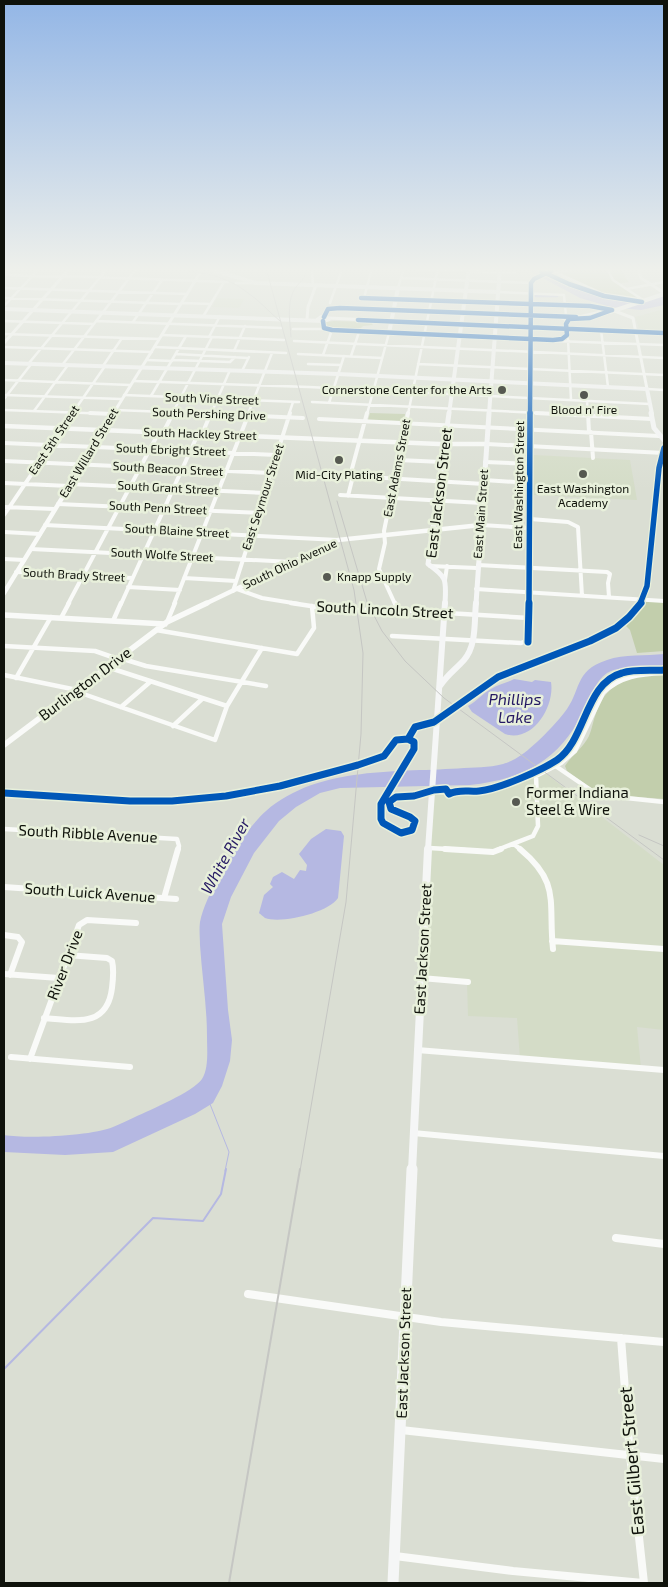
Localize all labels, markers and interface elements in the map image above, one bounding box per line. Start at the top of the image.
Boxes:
place label: Cornerstone Center for the Arts [322,382,492,396]
marker: Cornerstone Center for the Arts [496,384,508,396]
street label: South Vine Street [165,389,260,407]
marker: Blood n' Fire [578,389,590,401]
street label: East 5th Street [25,402,82,477]
place label: Blood n' Fire [551,402,617,416]
street label: South Pershing Drive [152,404,266,422]
street label: East Willard Street [56,405,121,500]
street label: East Adams Street [380,417,413,518]
street label: East Washington Street [510,420,526,549]
street label: South Hackley Street [143,424,257,442]
street label: East Jackson Street [421,426,455,559]
street label: South Ebright Street [116,440,227,458]
street label: East Seymour Street [238,441,286,552]
marker: Mid-City Plating [333,454,345,466]
street label: South Beacon Street [112,458,224,478]
place label: Mid-City Plating [295,467,383,481]
street label: East Main Street [470,468,490,559]
marker: East Washington Academy [577,468,589,480]
street label: South Grant Street [117,477,219,497]
place label: East Washington Academy [537,481,629,509]
street label: South Penn Street [109,497,208,517]
street label: South Blaine Street [124,520,230,540]
street label: South Ohio Avenue [240,535,339,591]
street label: South Wolfe Street [110,544,214,564]
street label: South Brady Street [23,564,126,584]
place label: Knapp Supply [337,569,412,583]
marker: Knapp Supply [321,571,333,583]
street label: South Lincoln Street [316,596,454,622]
street label: Burlington Drive [35,643,134,724]
water label: Phillips Lake [488,689,542,726]
place label: Former Indiana Steel & Wire [526,783,629,818]
marker: Former Indiana Steel & Wire [510,796,522,808]
water label: White River [196,814,253,897]
street label: South Ribble Avenue [18,820,158,846]
street label: South Luick Avenue [24,878,156,906]
street label: East Jackson Street [410,883,434,1015]
street label: River Drive [42,927,86,1002]
street label: East Jackson Street [392,1287,414,1419]
street label: East Gilbert Street [614,1386,648,1536]

